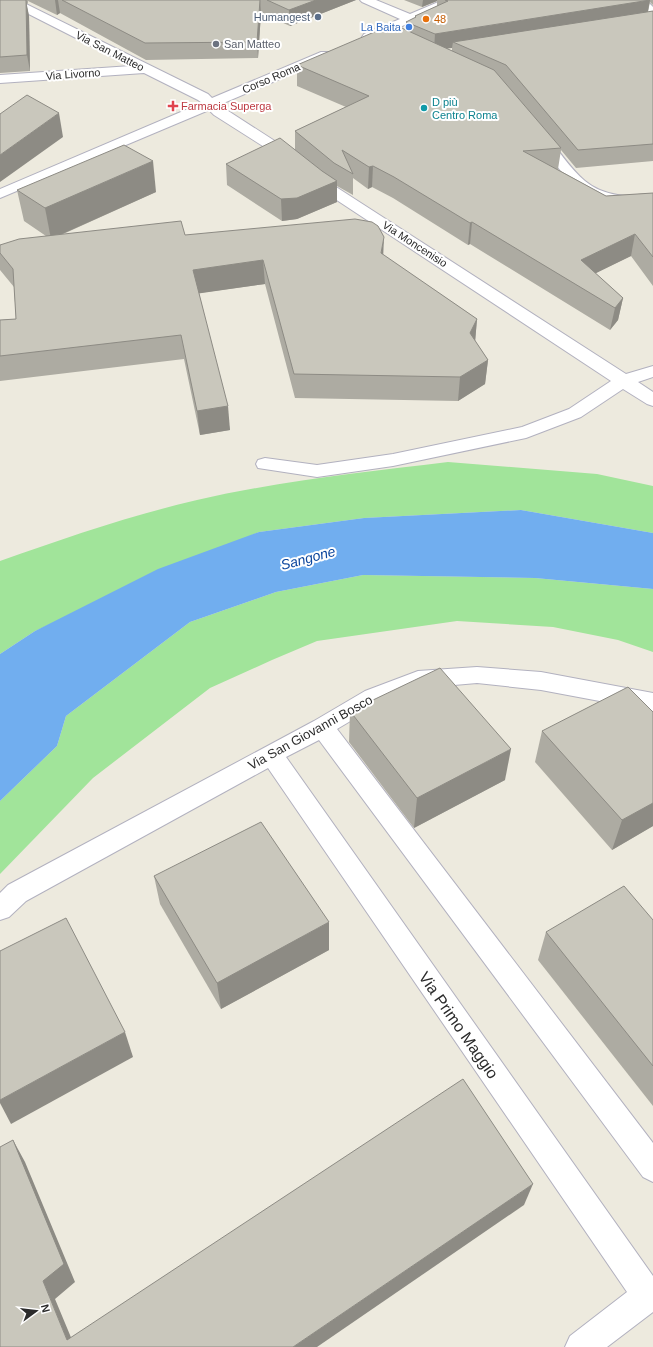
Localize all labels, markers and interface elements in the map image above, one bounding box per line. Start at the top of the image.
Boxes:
place label: Humangest [254,11,310,23]
marker: Humangest [313,12,323,22]
place label: 48 [434,13,446,25]
marker: 48 [421,14,431,24]
place label: La Baita [361,21,402,33]
marker: La Baita [404,22,414,32]
street label: Via San Matteo [74,29,146,73]
place label: San Matteo [224,38,280,50]
marker: San Matteo [211,39,221,49]
street label: Corso Roma [240,60,303,96]
street label: Via Livorno [45,66,101,82]
place label: D più Centro Roma [432,96,498,121]
place label: Farmacia Superga [181,100,272,112]
marker: Farmacia Superga [168,101,178,111]
marker: D più Centro Roma [419,103,429,113]
street label: Via Moncenisio [381,219,449,269]
water label: Sangone [279,543,337,573]
street label: Via San Giovanni Bosco [245,692,375,773]
street label: Via Primo Maggio [415,969,502,1082]
north arrow [16,1291,56,1331]
text: N [39,1303,52,1314]

